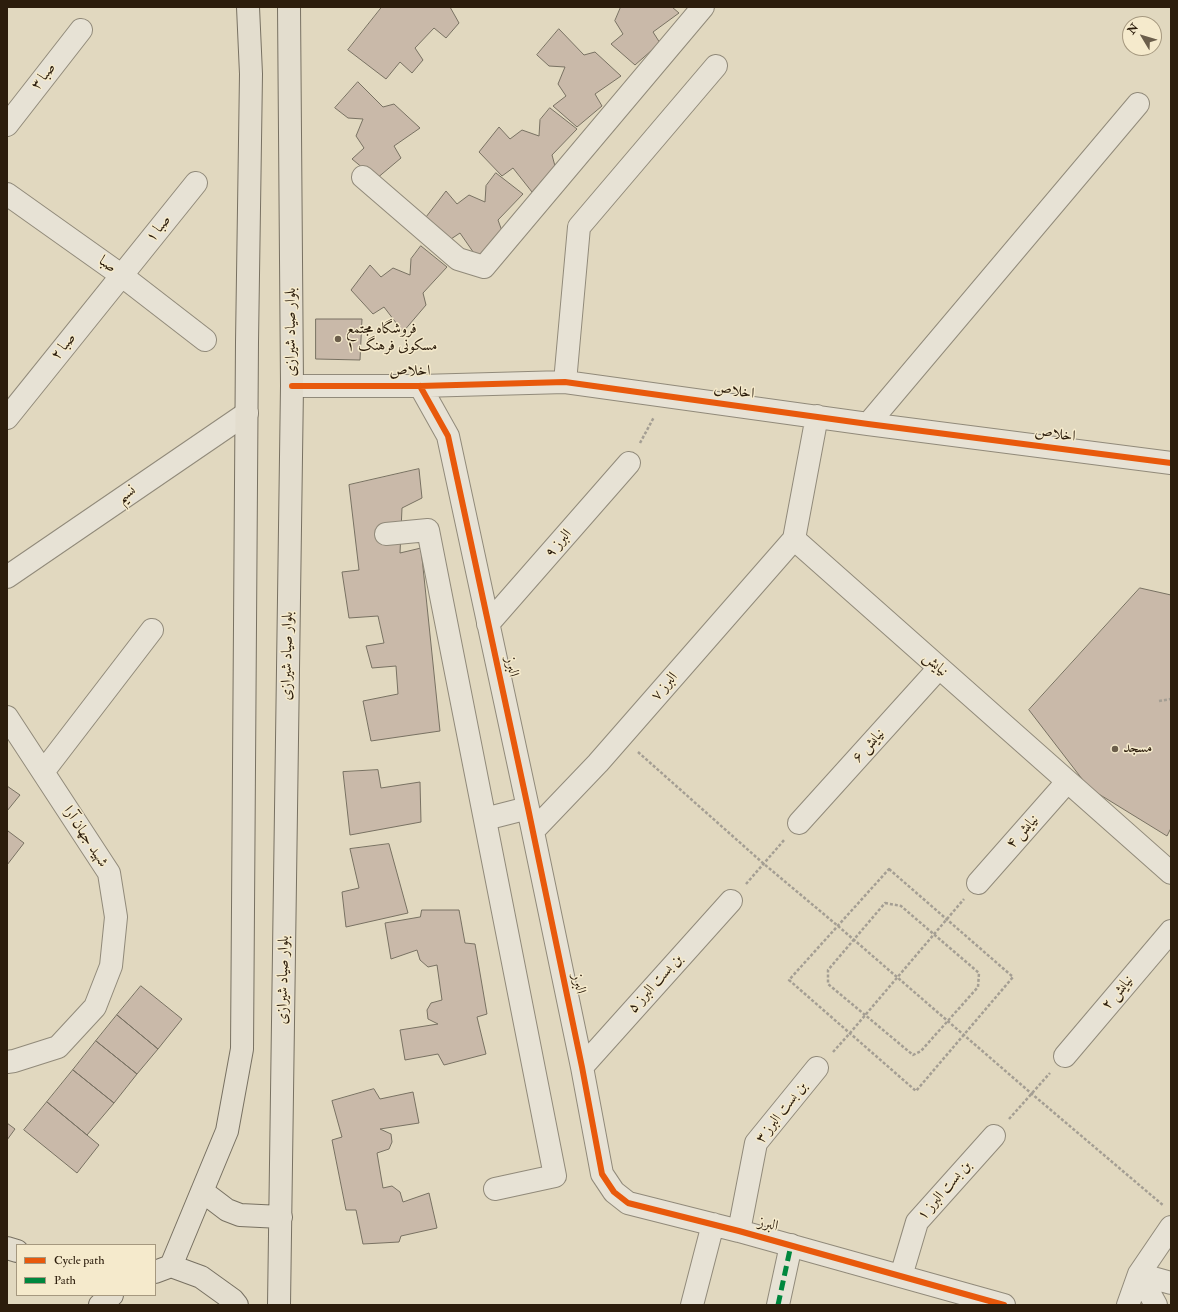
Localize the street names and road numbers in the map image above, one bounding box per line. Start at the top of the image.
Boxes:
street label: صبا ۳ [28,60,60,94]
street label: صبا ۱ [143,212,175,246]
street label: صبا [95,253,119,277]
street label: بلوار صیاد شیرازی [283,288,301,376]
street label: صبا ۲ [48,330,80,364]
street label: اخلاص [389,363,431,381]
street label: اخلاص [713,380,755,404]
street label: اخلاص [1034,424,1076,446]
street label: نسیم [114,482,140,508]
street label: البرز ۹ [542,526,576,562]
street label: بلوار صیاد شیرازی [278,611,298,701]
street label: نیایش [919,649,951,681]
street label: البرز [500,655,522,679]
street label: البرز ۷ [648,669,682,705]
street label: نیایش ۶ [849,725,889,767]
street label: شهید جهان آرا [59,803,111,871]
street label: نیایش ۴ [1003,811,1043,853]
street label: بلوار صیاد شیرازی [274,935,294,1025]
street label: بن بست البرز ۵ [625,951,687,1017]
street label: البرز [567,972,589,996]
street label: نیایش ۲ [1098,972,1138,1014]
street label: بن بست البرز ۳ [752,1079,812,1147]
street label: بن بست البرز ۱ [914,1157,976,1225]
street label: البرز [756,1214,780,1236]

